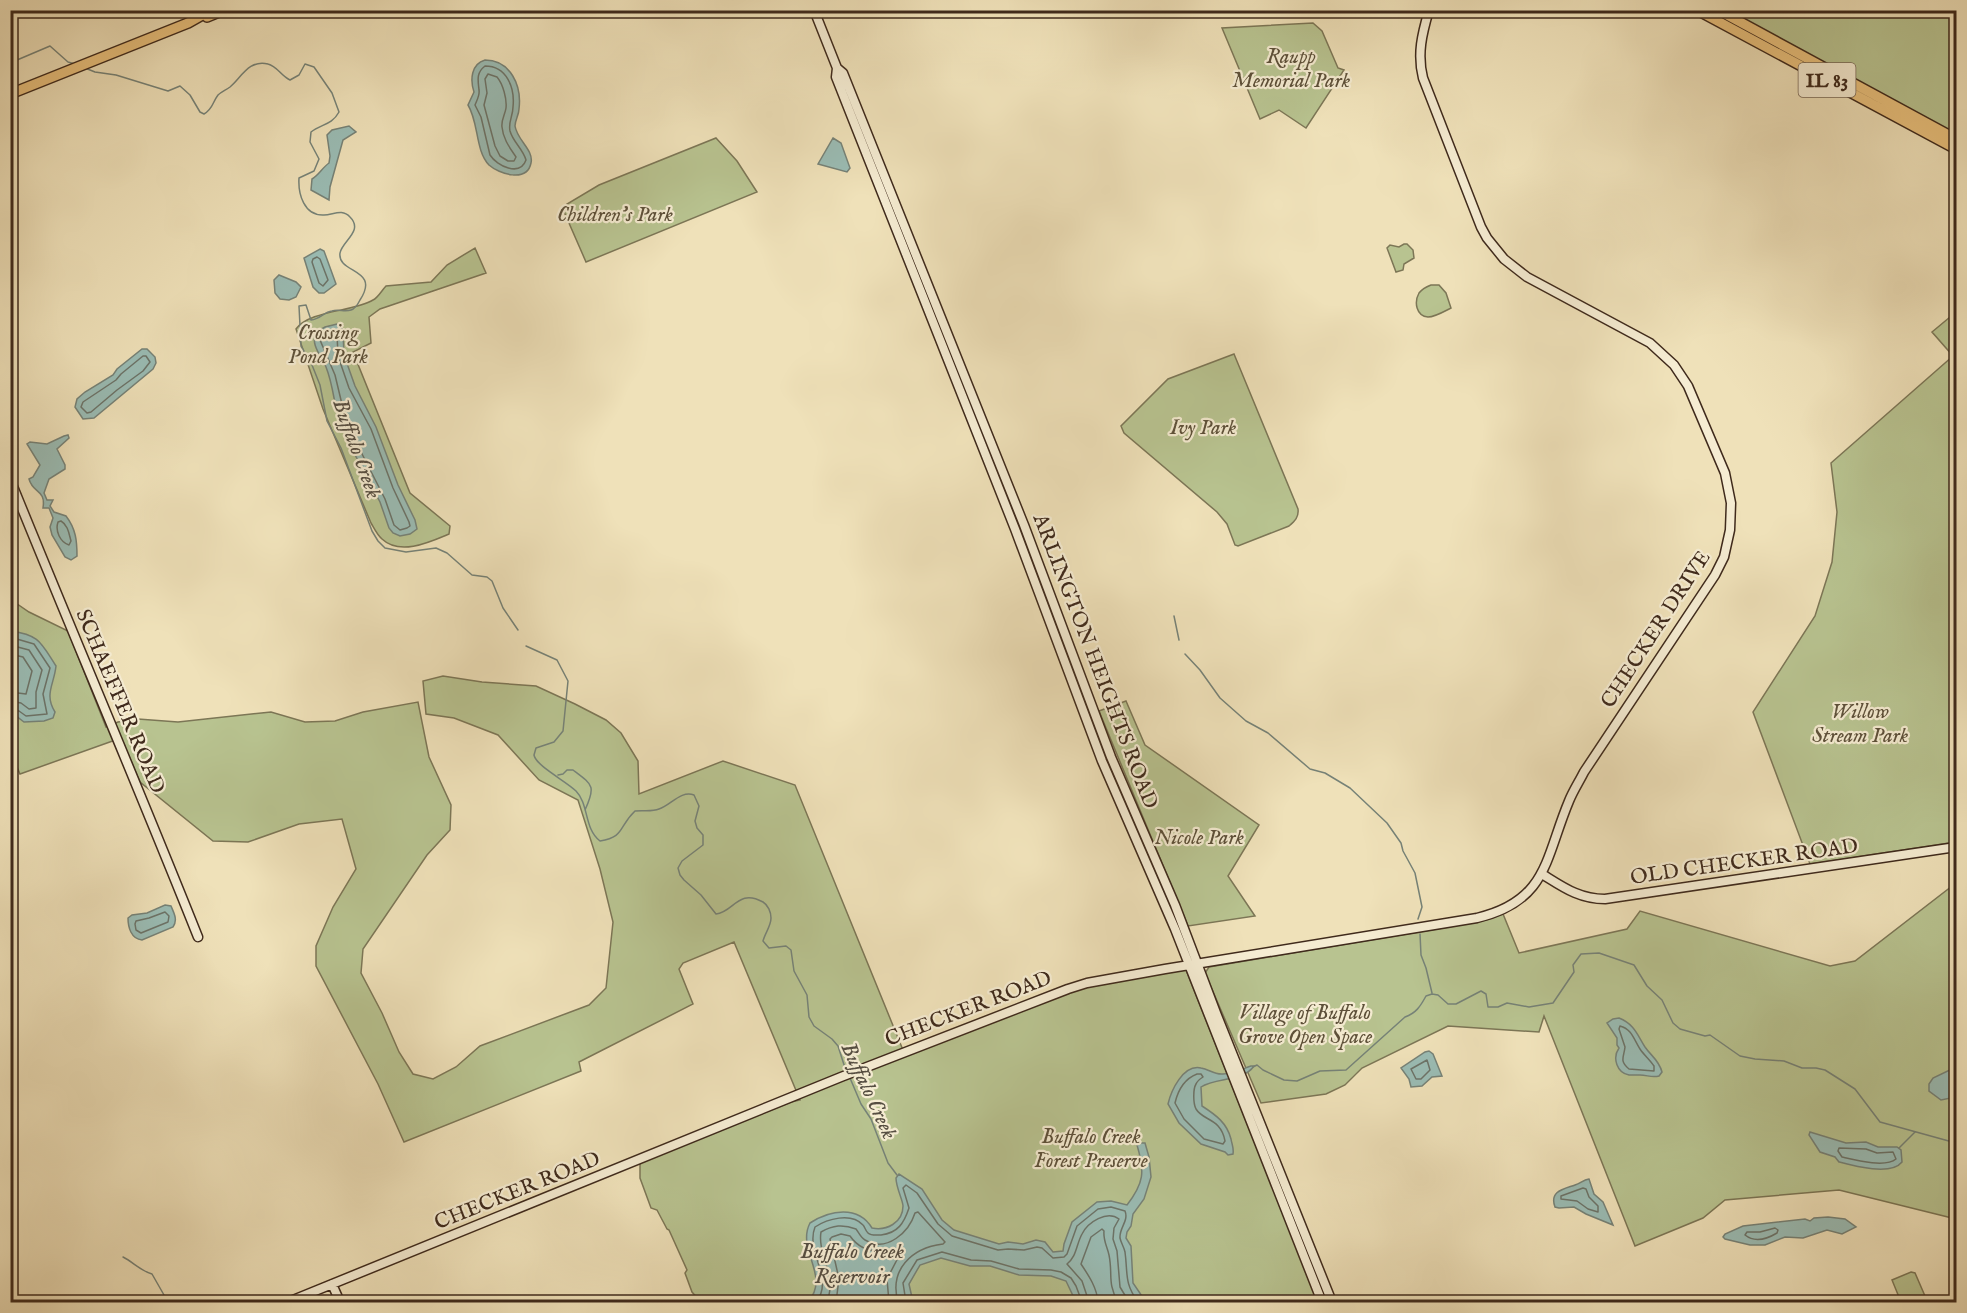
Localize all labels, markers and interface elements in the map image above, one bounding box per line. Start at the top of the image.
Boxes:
park label: Raupp Memorial Park [1232,44,1351,95]
road number: IL 83 [1798,63,1856,97]
park label: Children's Park [557,202,673,229]
park label: Crossing Pond Park [288,320,369,371]
water label: Buffalo Creek [325,395,387,503]
park label: Ivy Park [1169,415,1237,442]
street label: ARLINGTON HEIGHTS ROAD [1025,509,1163,813]
street label: CHECKER DRIVE [1595,546,1717,714]
street label: SCHAEFFER ROAD [69,605,171,798]
park label: Willow Stream Park [1812,699,1909,750]
park label: Nicole Park [1154,825,1244,852]
street label: OLD CHECKER ROAD [1629,833,1860,892]
street label: CHECKER ROAD [881,965,1056,1054]
park label: Village of Buffalo Grove Open Space [1238,1000,1372,1051]
water label: Buffalo Creek [833,1038,903,1144]
park label: Buffalo Creek Forest Preserve [1034,1124,1148,1175]
street label: CHECKER ROAD [431,1146,604,1237]
water label: Buffalo Creek Reservoir [800,1238,904,1291]

